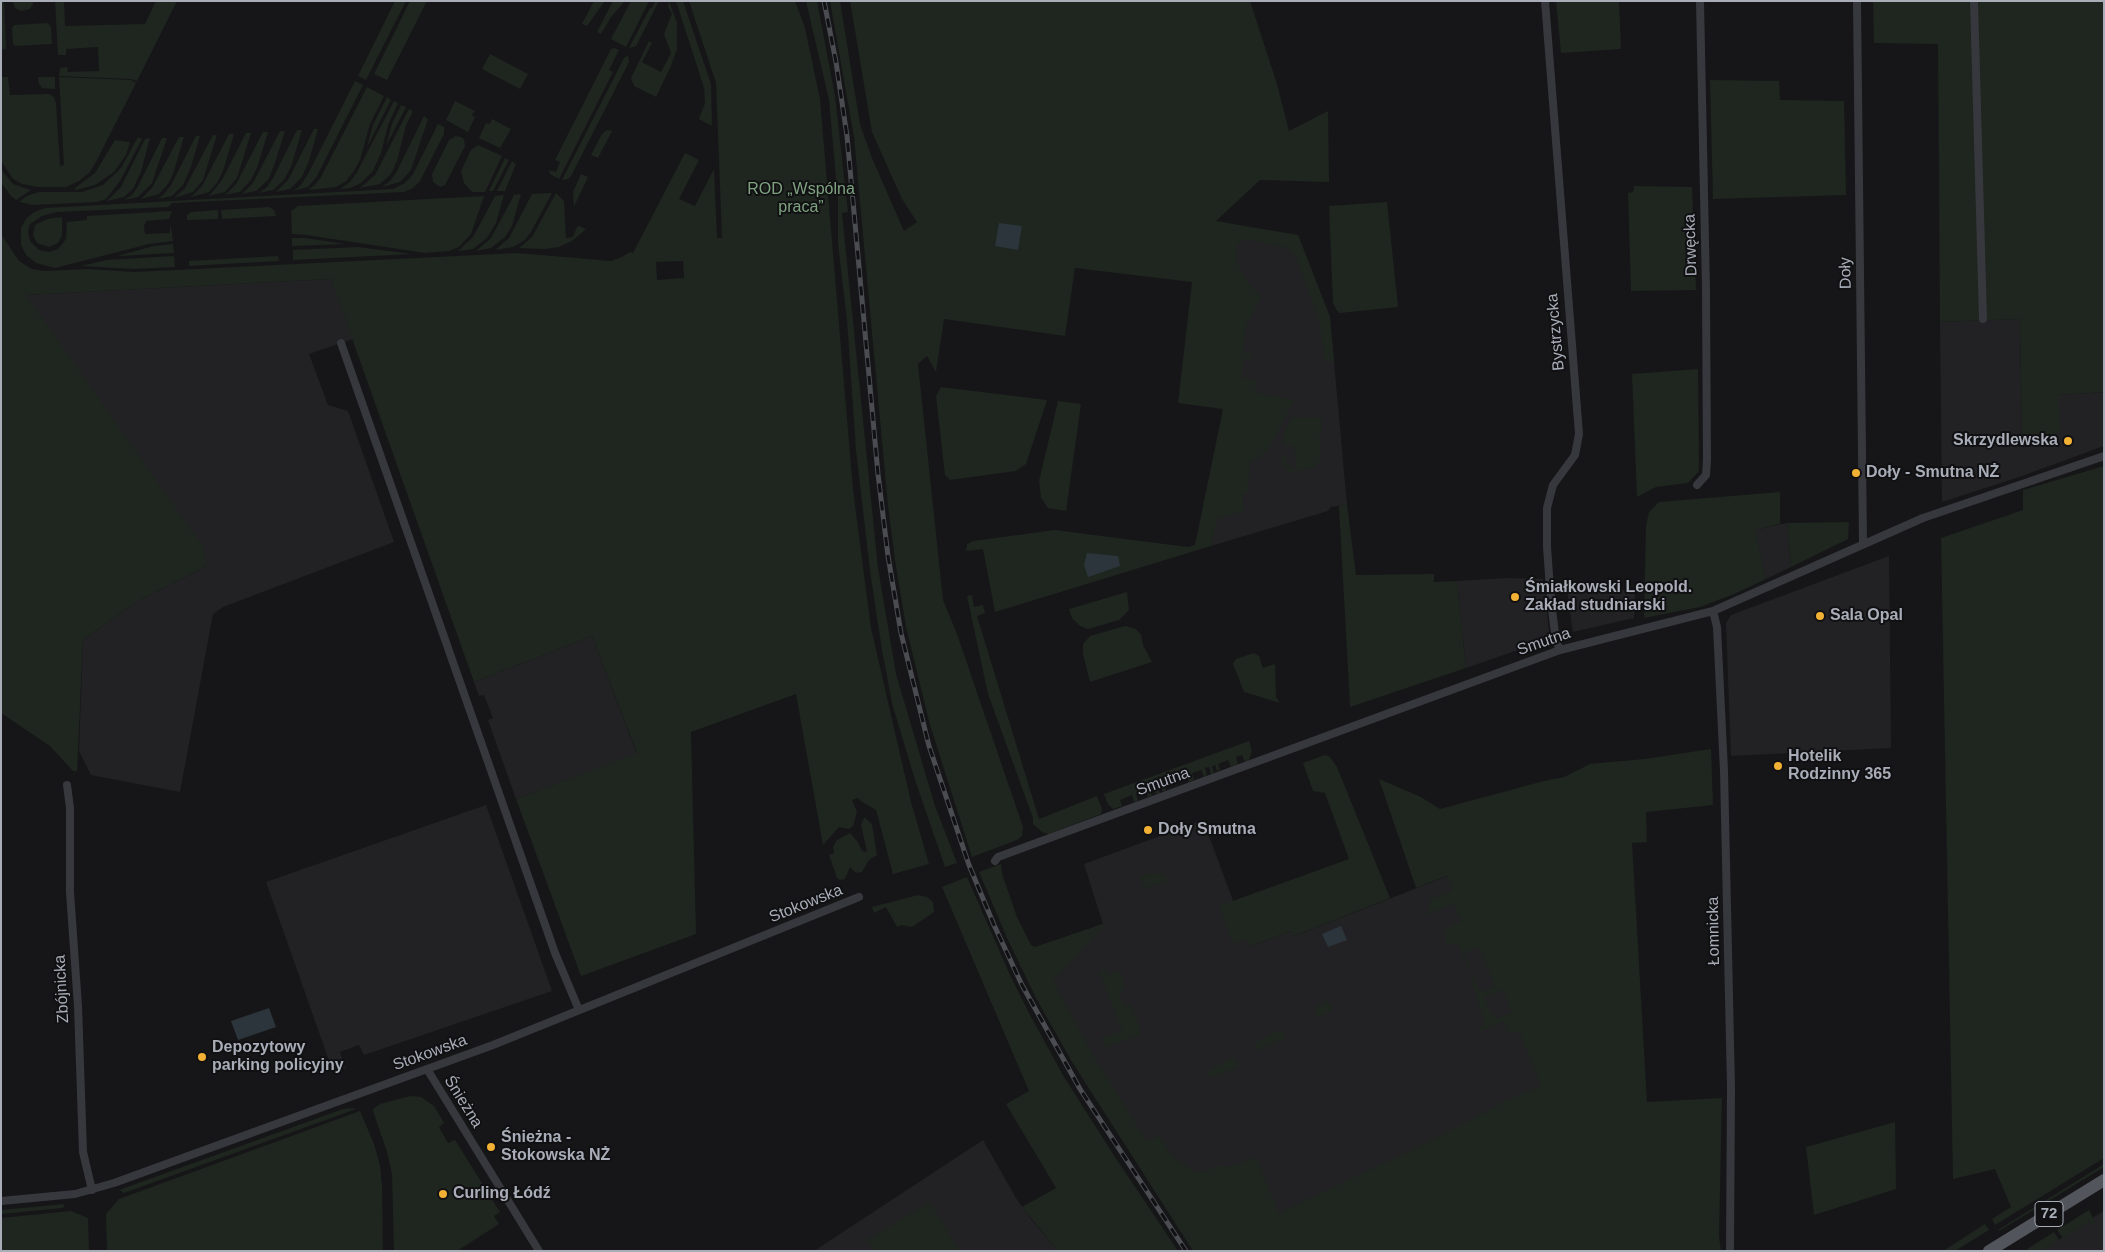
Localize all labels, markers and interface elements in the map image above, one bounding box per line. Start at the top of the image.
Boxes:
park label: ROD „Wspólna praca” [747,180,855,218]
street label: Drwęcka [1680,214,1702,276]
street label: Doły [1836,257,1856,289]
street label: Bystrzycka [1543,293,1569,371]
place label: Skrzydlewska [1953,431,2058,451]
marker: Skrzydlewska [2062,435,2074,447]
place label: Doły - Smutna NŻ [1866,463,1999,483]
marker: Doły - Smutna NŻ [1850,467,1862,479]
place label: Śmiałkowski Leopold. Zakład studniarski [1525,578,1692,616]
marker: Śmiałkowski Leopold. Zakład studniarski [1509,591,1521,603]
place label: Sala Opal [1830,606,1903,626]
marker: Sala Opal [1814,610,1826,622]
street label: Smutna [1515,624,1573,660]
place label: Hotelik Rodzinny 365 [1788,747,1891,785]
marker: Hotelik Rodzinny 365 [1772,760,1784,772]
street label: Smutna [1134,764,1192,800]
place label: Doły Smutna [1158,820,1256,840]
marker: Doły Smutna [1142,824,1154,836]
street label: Stokowska [767,881,845,927]
street label: Łomnicka [1704,897,1724,965]
street label: Zbójnicka [51,954,73,1024]
street label: Stokowska [390,1031,470,1075]
place label: Depozytowy parking policyjny [212,1038,344,1076]
marker: Depozytowy parking policyjny [196,1051,208,1063]
street label: Śnieżna [440,1072,486,1132]
place label: Śnieżna - Stokowska NŻ [501,1128,610,1166]
marker: Śnieżna - Stokowska NŻ [485,1141,497,1153]
place label: Curling Łódź [453,1184,551,1204]
marker: Curling Łódź [437,1188,449,1200]
road number: 72 [2035,1202,2063,1226]

